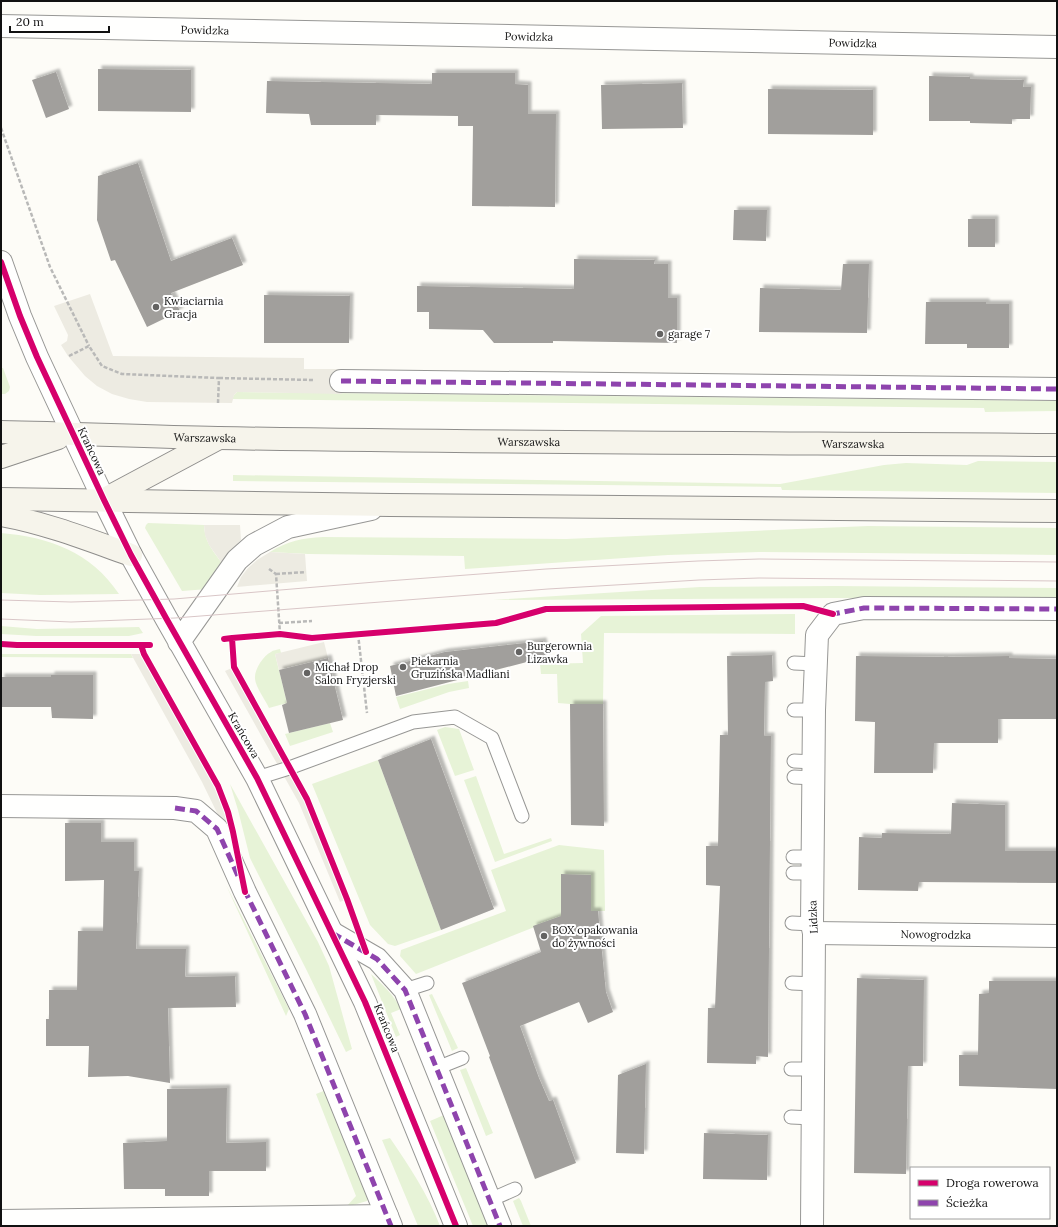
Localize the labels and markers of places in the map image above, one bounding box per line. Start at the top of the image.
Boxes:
place label: Kwiaciarnia Gracja [164,294,224,321]
marker: Kwiaciarnia Gracja [151,302,161,312]
place label: garage 7 [668,327,710,341]
marker: garage 7 [655,329,665,339]
place label: Burgerownia Lizawka [527,639,593,666]
marker: Burgerownia Lizawka [514,647,524,657]
place label: Piekarnia Gruzińska Madliani [411,654,510,681]
place label: Michał Drop Salon Fryzjerski [315,660,396,687]
marker: Piekarnia Gruzińska Madliani [398,662,408,672]
marker: Michał Drop Salon Fryzjerski [302,668,312,678]
place label: BOX opakowania do żywności [552,923,638,950]
marker: BOX opakowania do żywności [539,931,549,941]

